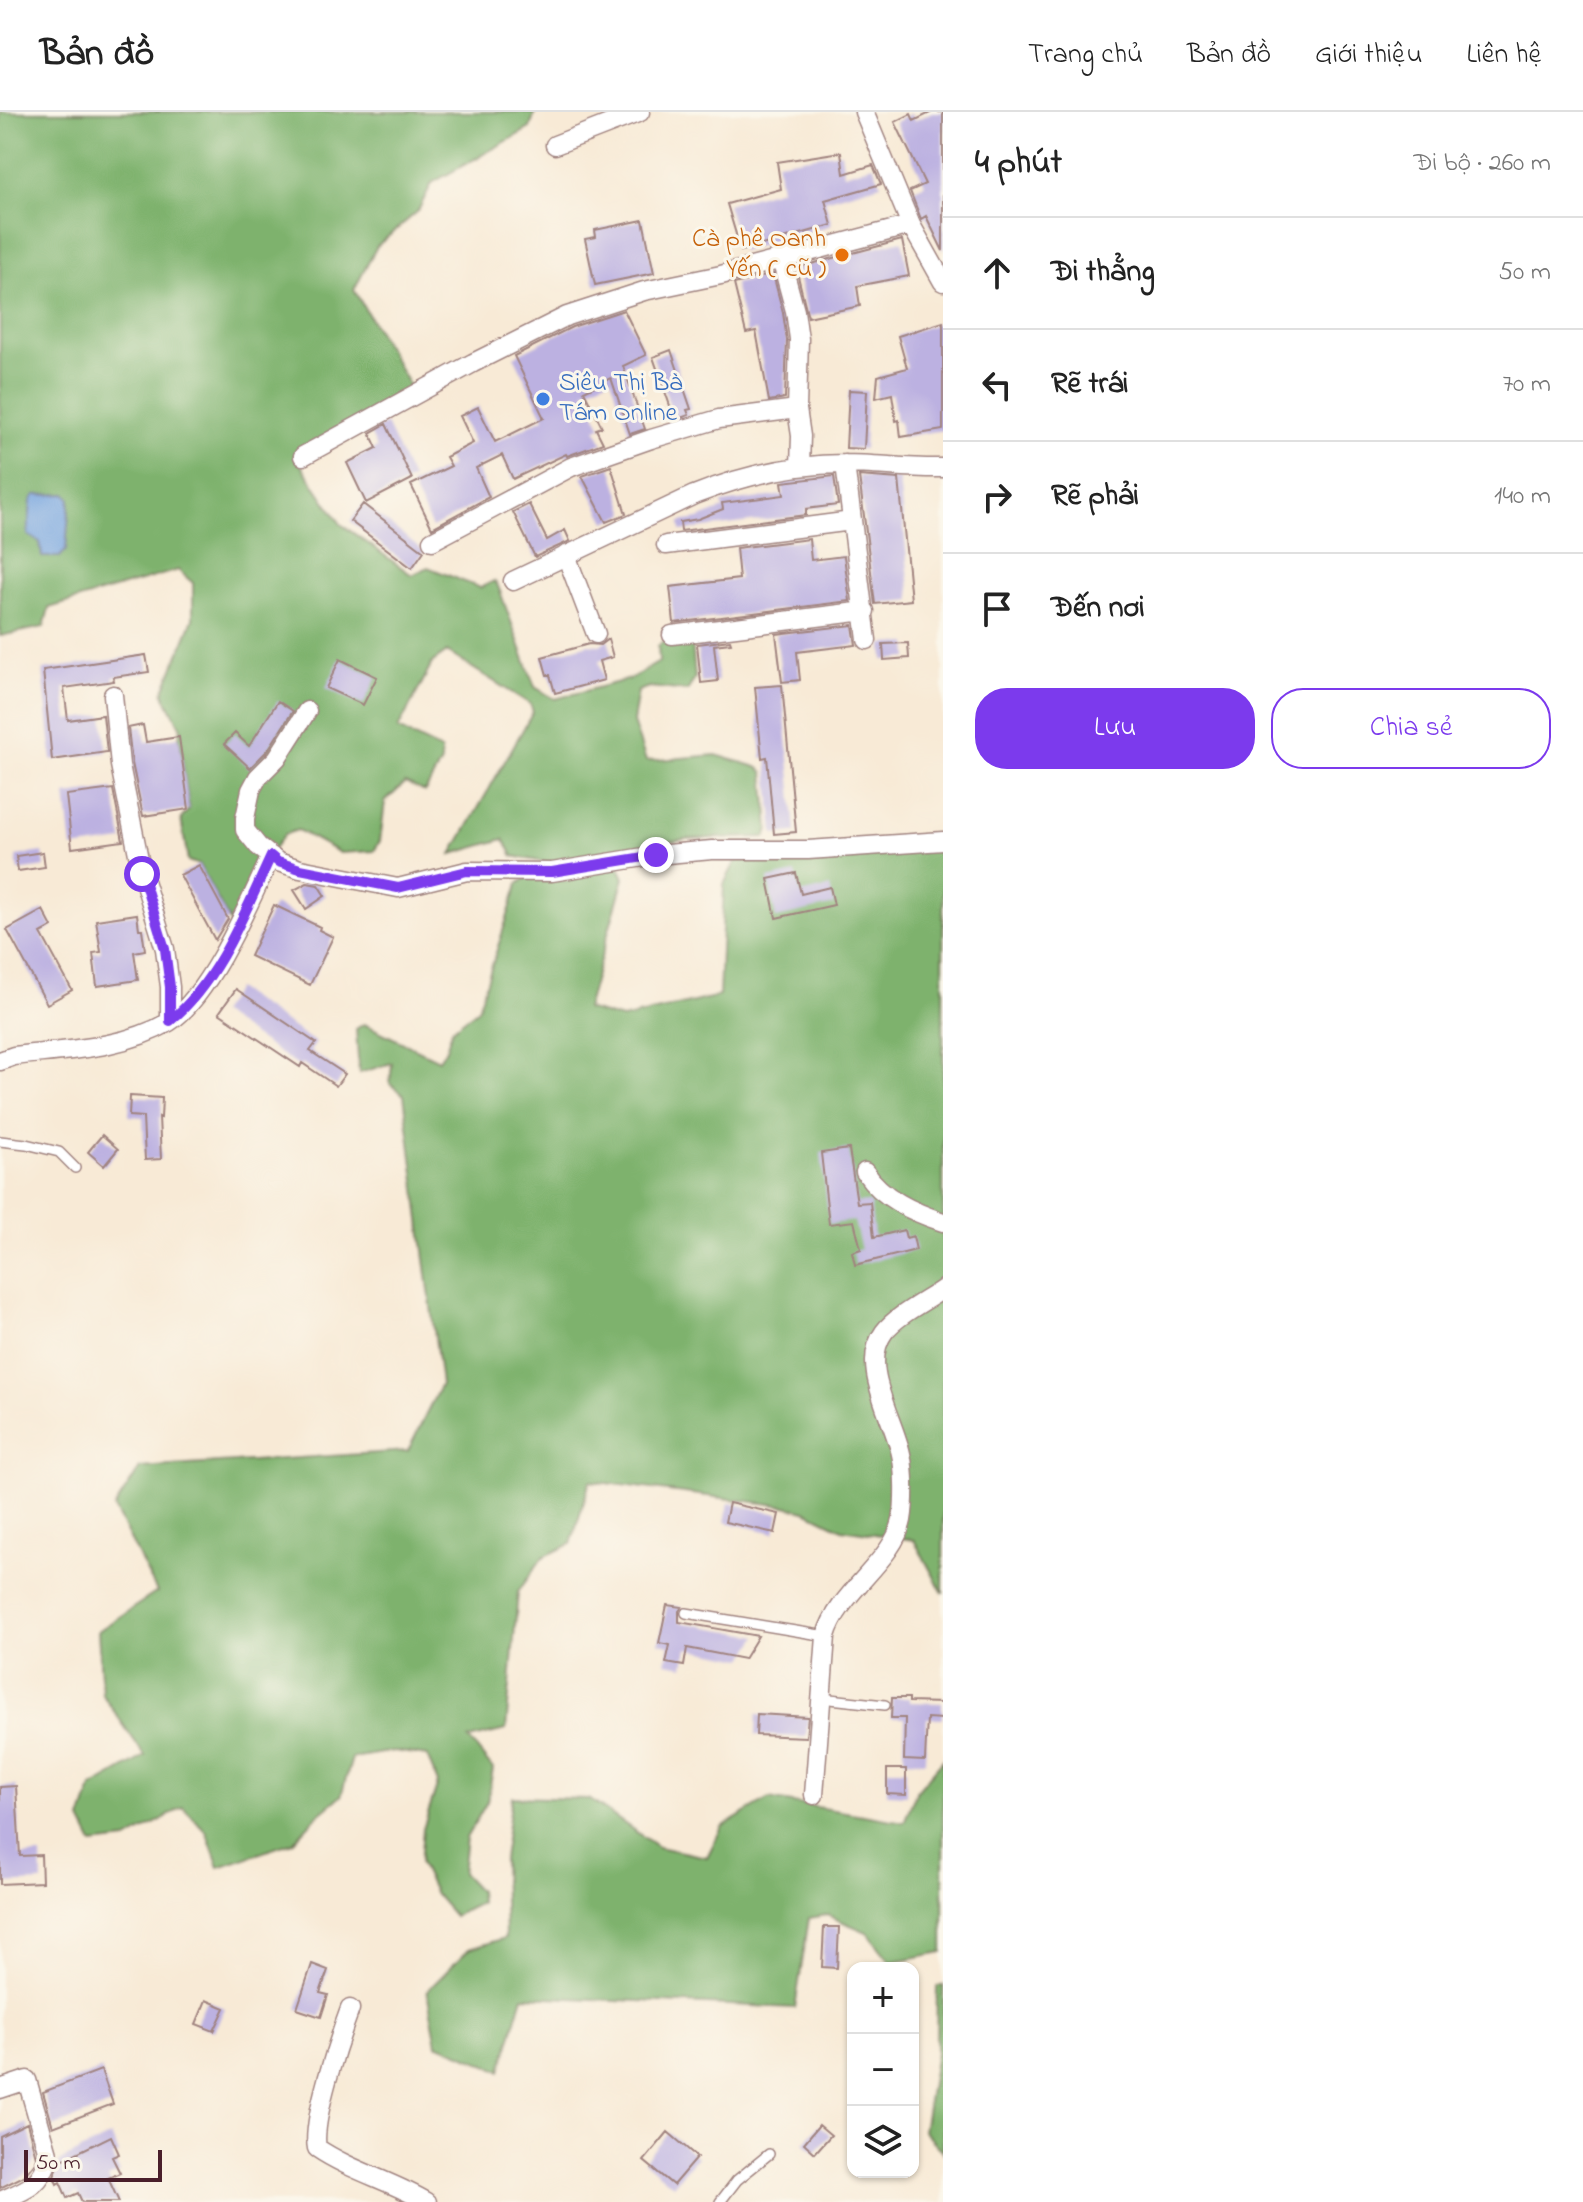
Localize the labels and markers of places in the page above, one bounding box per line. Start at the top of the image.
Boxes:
place label: Cà phê Oanh Yến ( cũ ) [692,221,826,289]
marker: Cà phê Oanh Yến ( cũ ) [833,246,851,264]
place label: Siêu Thị Bà Tám Online [559,365,682,433]
marker: Siêu Thị Bà Tám Online [534,390,552,408]

